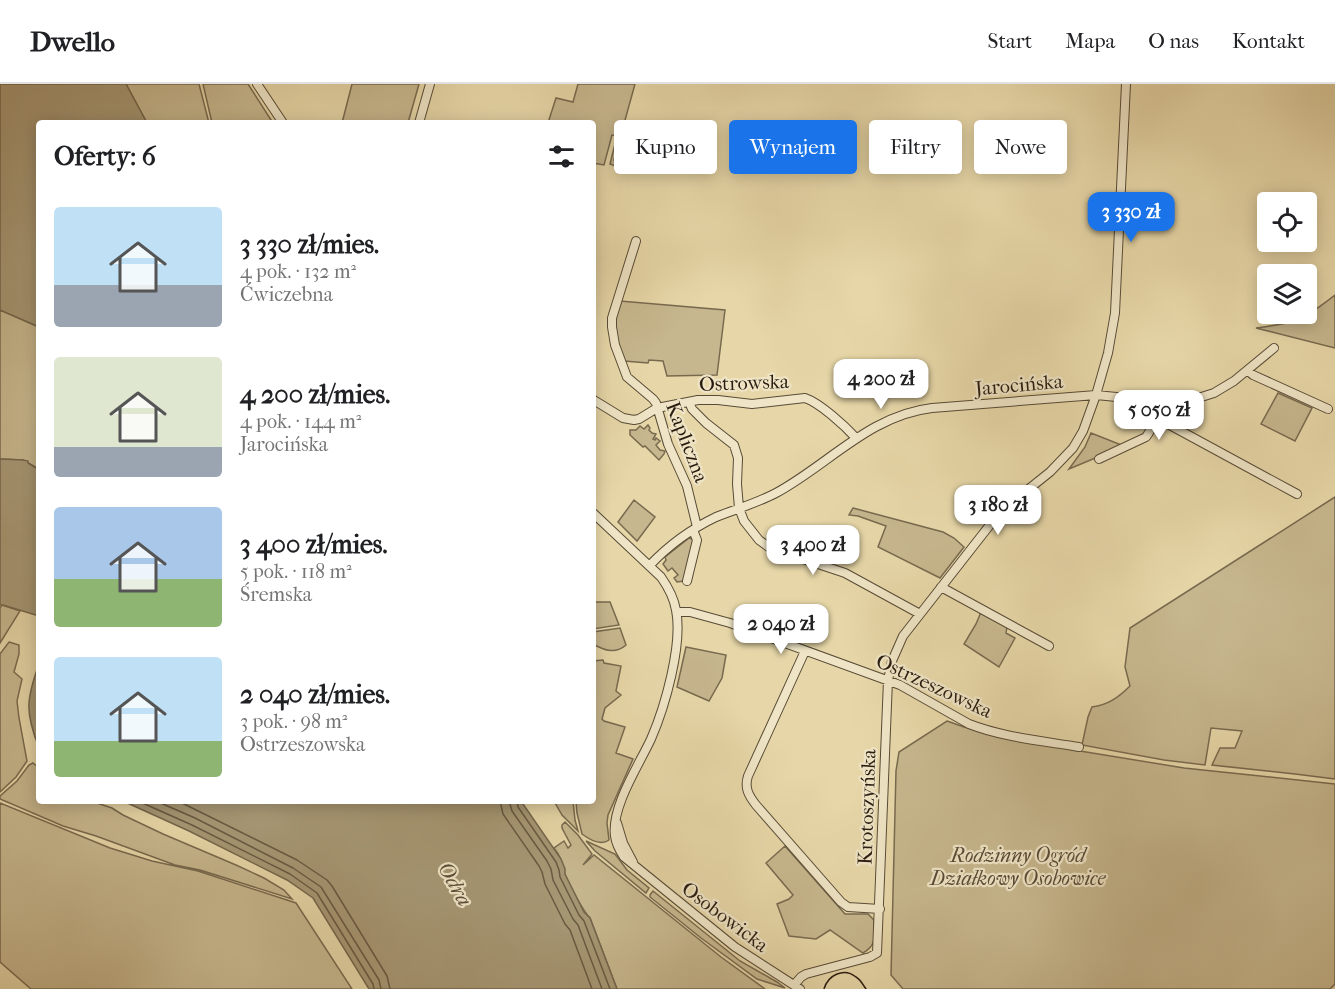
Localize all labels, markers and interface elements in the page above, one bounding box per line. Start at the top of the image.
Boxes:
text: Dwello [30,25,115,58]
text: Start [988,29,1032,53]
text: Mapa [1065,29,1115,53]
text: O nas [1148,29,1199,53]
text: Kontakt [1232,29,1305,53]
chip: Kupno [614,120,717,174]
chip: Wynajem [729,120,857,174]
chip: Filtry [869,120,962,174]
chip: Nowe [974,120,1067,174]
icon: filters [545,140,578,173]
text: Oferty: 6 [54,141,156,172]
pin: 3 330 zł [1069,192,1193,243]
map controls [1257,192,1317,324]
button: locate [1257,192,1317,252]
text: 3 330 zł [1102,200,1160,223]
text: 3 330 zł/mies. [240,229,379,260]
icon: home [102,231,174,303]
text: 4 pok. · 132 m² [240,260,356,283]
button: layers [1257,264,1317,324]
text: Ćwiczebna [240,283,333,306]
pin: 4 200 zł [819,359,943,410]
text: 4 200 zł [847,367,915,390]
street label: Ostrowska [698,370,790,396]
street label: Jarocińska [972,370,1065,400]
text: 4 200 zł/mies. [240,379,390,410]
icon: home [102,381,174,453]
pin: 5 050 zł [1097,390,1221,441]
street label: Kapliczna [661,398,713,486]
text: 5 050 zł [1128,398,1190,421]
text: 4 pok. · 144 m² [240,410,361,433]
text: Jarocińska [240,433,328,456]
pin: 3 180 zł [936,485,1060,536]
text: 3 180 zł [968,493,1028,516]
pin: 3 400 zł [751,525,875,576]
text: 3 400 zł/mies. [240,529,387,560]
icon: home [102,531,174,603]
text: 3 400 zł [780,533,846,556]
text: 5 pok. · 118 m² [240,560,352,583]
text: Śremska [240,583,312,606]
pin: 2 040 zł [719,604,843,655]
text: 2 040 zł [748,612,814,635]
street label: Ostrzeszowska [872,649,996,723]
text: 2 040 zł/mies. [240,679,390,710]
icon: home [102,681,174,753]
text: 3 pok. · 98 m² [240,710,347,733]
text: Ostrzeszowska [240,733,365,756]
street label: Krotoszyńska [853,748,881,865]
park label: Rodzinny Ogród Działkowy Osobowice [928,844,1107,890]
water label: Odra [433,858,477,910]
street label: Osobowicka [677,877,773,957]

